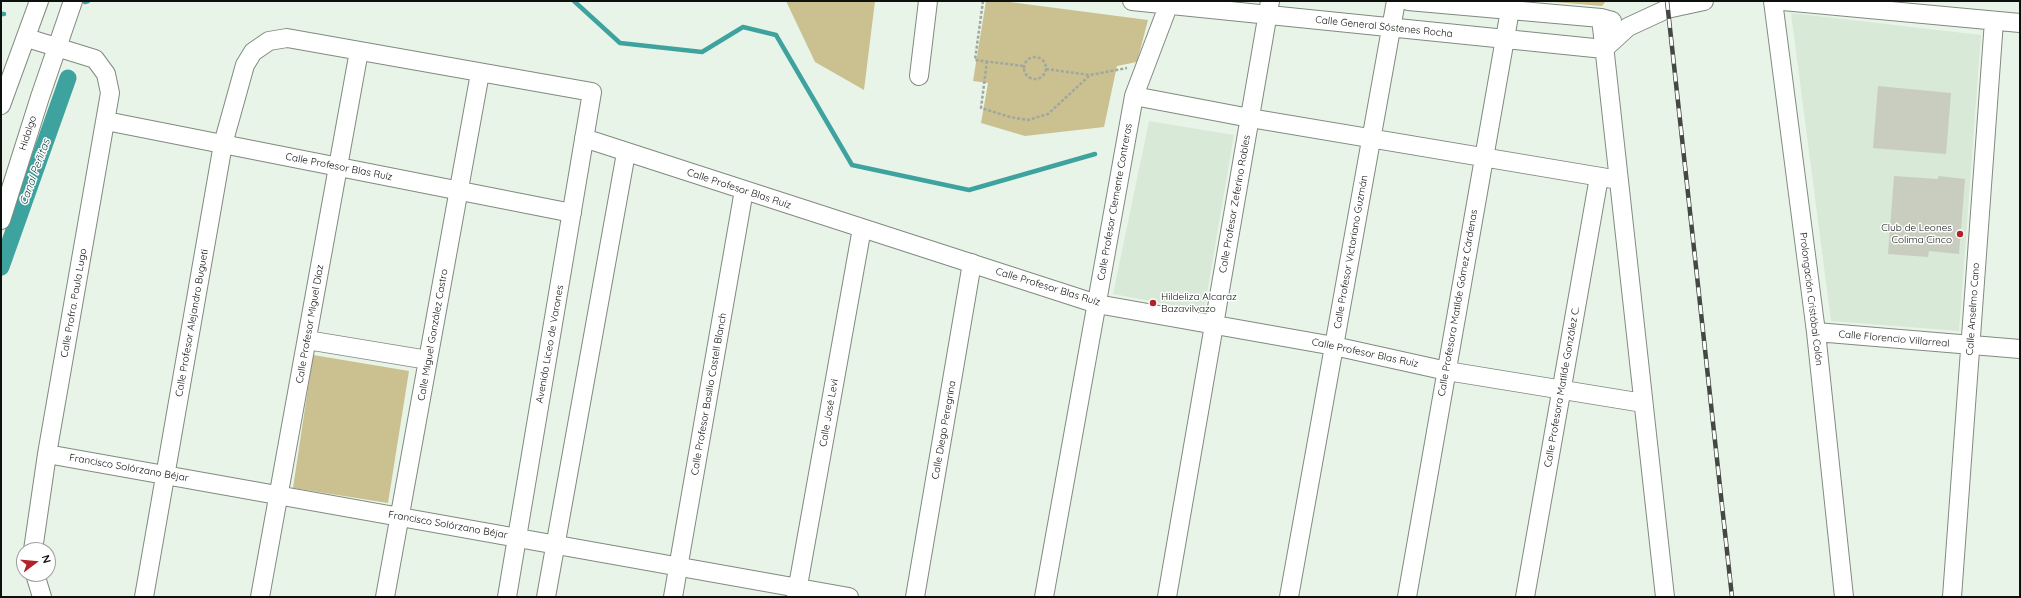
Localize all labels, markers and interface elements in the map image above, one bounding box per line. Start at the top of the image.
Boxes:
street label: Calle General Sóstenes Rocha [1315,14,1453,40]
street label: Hidalgo [17,114,39,152]
street label: Calle Profesor Clemente Contreras [1095,122,1135,282]
street label: Calle Profesor Zeferino Robles [1217,134,1253,274]
water label: Canal Peñitas [17,137,53,207]
street label: Calle Profesor Blas Ruíz [284,151,394,183]
street label: Calle Profesor Blas Ruíz [685,166,793,212]
street label: Calle Profesor Victoriano Guzmán [1332,174,1370,330]
street label: Calle Profesora Matilde Gómez Cárdenas [1436,209,1480,397]
place label: Club de Leones Colima Cinco [1881,222,1952,246]
marker: Club de Leones Colima Cinco [1955,229,1965,239]
street label: Prolongación Cristóbal Colón [1797,232,1825,366]
street label: Calle Profra. Paula Lugo [58,247,90,359]
street label: Calle Profesor Alejandro Bugueti [173,248,211,398]
street label: Calle Anselmo Cano [1964,262,1982,356]
street label: Calle Profesor Miguel Díaz [294,264,326,384]
street label: Calle Profesor Blas Ruíz [994,265,1102,309]
street label: Calle Miguel González Castro [415,268,451,402]
street label: Avenida Liceo de Varones [534,284,566,404]
place label: Hildeliza Alcaraz Bazavilvazo [1161,291,1237,314]
marker: Hildeliza Alcaraz Bazavilvazo [1148,298,1158,308]
street label: Calle Profesora Matilde González C. [1542,306,1582,468]
street label: Calle Profesor Basilio Castell Blanch [689,312,729,476]
street label: Calle Florencio Villarreal [1838,328,1950,350]
street label: Calle Profesor Blas Ruíz [1311,336,1419,370]
street label: Calle José Levi [817,378,841,448]
street label: Calle Diego Peregrina [929,380,959,480]
street label: Francisco Solórzano Béjar [68,452,190,484]
street label: Francisco Solórzano Béjar [387,509,509,541]
north arrow [16,542,56,582]
text: N [39,553,54,565]

